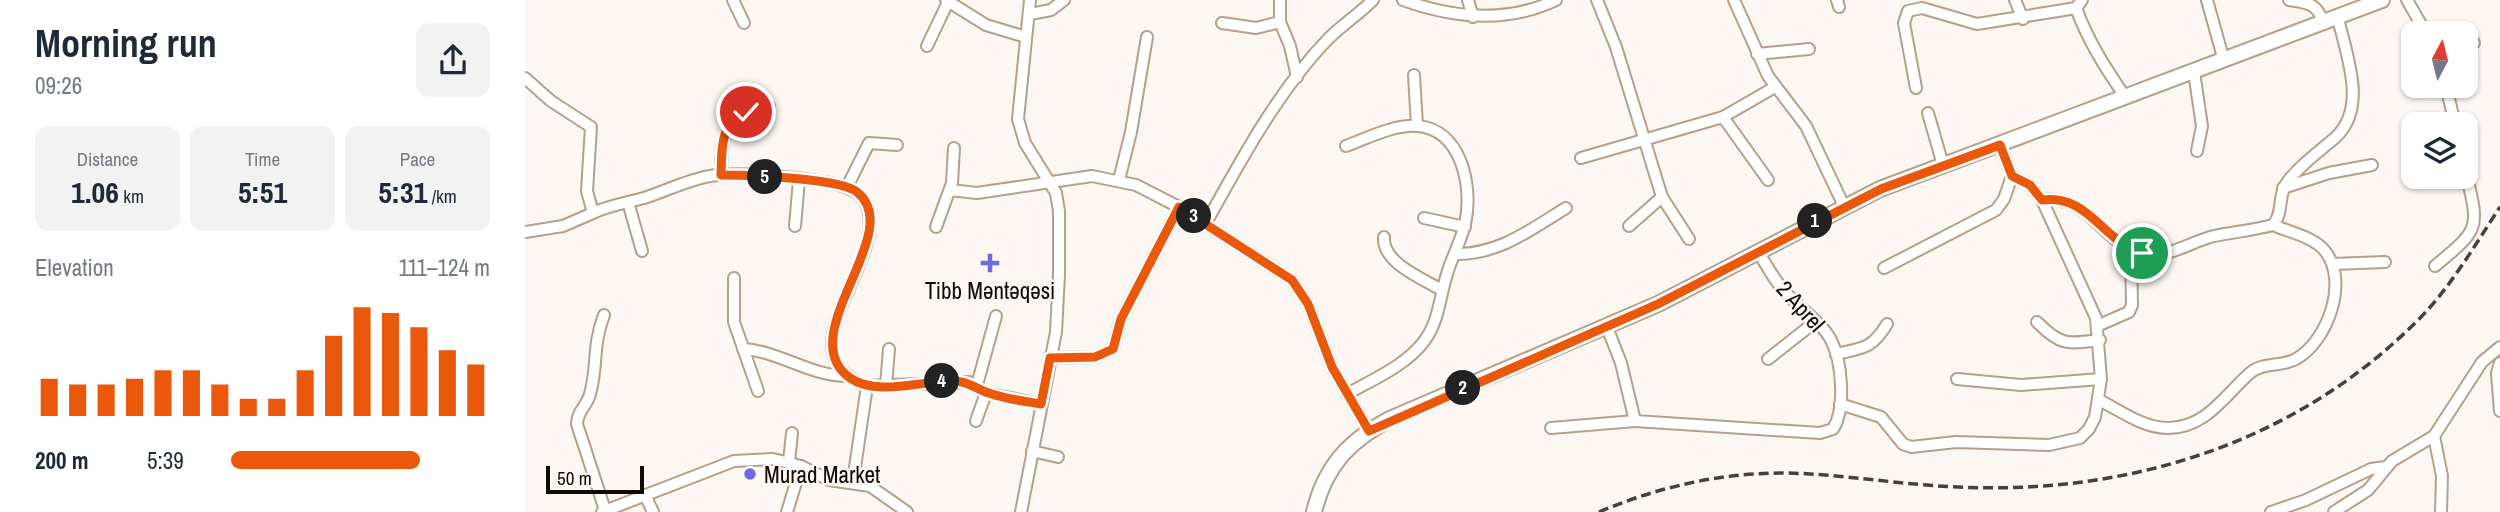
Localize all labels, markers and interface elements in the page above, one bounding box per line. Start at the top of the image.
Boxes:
text: Morning run [35,18,217,69]
north arrow [2401,21,2478,98]
map controls [2401,21,2478,189]
button: share [416,23,490,97]
text: 09:26 [35,70,82,101]
pin [716,82,776,142]
icon: check [727,93,765,131]
button: layers [2401,112,2478,189]
text: Distance [77,146,138,172]
text: Time [245,146,280,172]
text: Pace [400,146,435,172]
pin: 5 [747,160,783,194]
text: 5 [760,163,769,189]
text: 1.06 [71,172,119,212]
text: 5:51 [238,172,287,212]
text: 5:31 [378,172,427,212]
text: km [119,183,144,209]
text: /km [427,183,457,209]
pin: 3 [1177,198,1211,234]
text: 3 [1189,202,1198,228]
pin: 1 [1797,204,1833,238]
text: 1 [1810,207,1819,233]
pin [2112,223,2172,283]
icon: arrive [2123,234,2161,272]
text: Elevation [35,252,114,283]
text: 111–124 m [398,252,490,283]
marker: Tibb Məntəqəsi [980,253,1000,273]
street label: 2 Aprel [1770,274,1832,338]
place label: Tibb Məntəqəsi [925,275,1055,306]
pin: 4 [925,364,959,398]
text: 4 [937,367,946,393]
pin: 2 [1445,370,1481,406]
text: 2 [1458,374,1467,400]
text: 200 m [35,445,88,476]
text: 5:39 [147,445,184,476]
place label: Murad Market [764,459,880,490]
scale bar [546,463,644,495]
text: 50 m [557,465,592,491]
marker: Murad Market [742,466,758,482]

